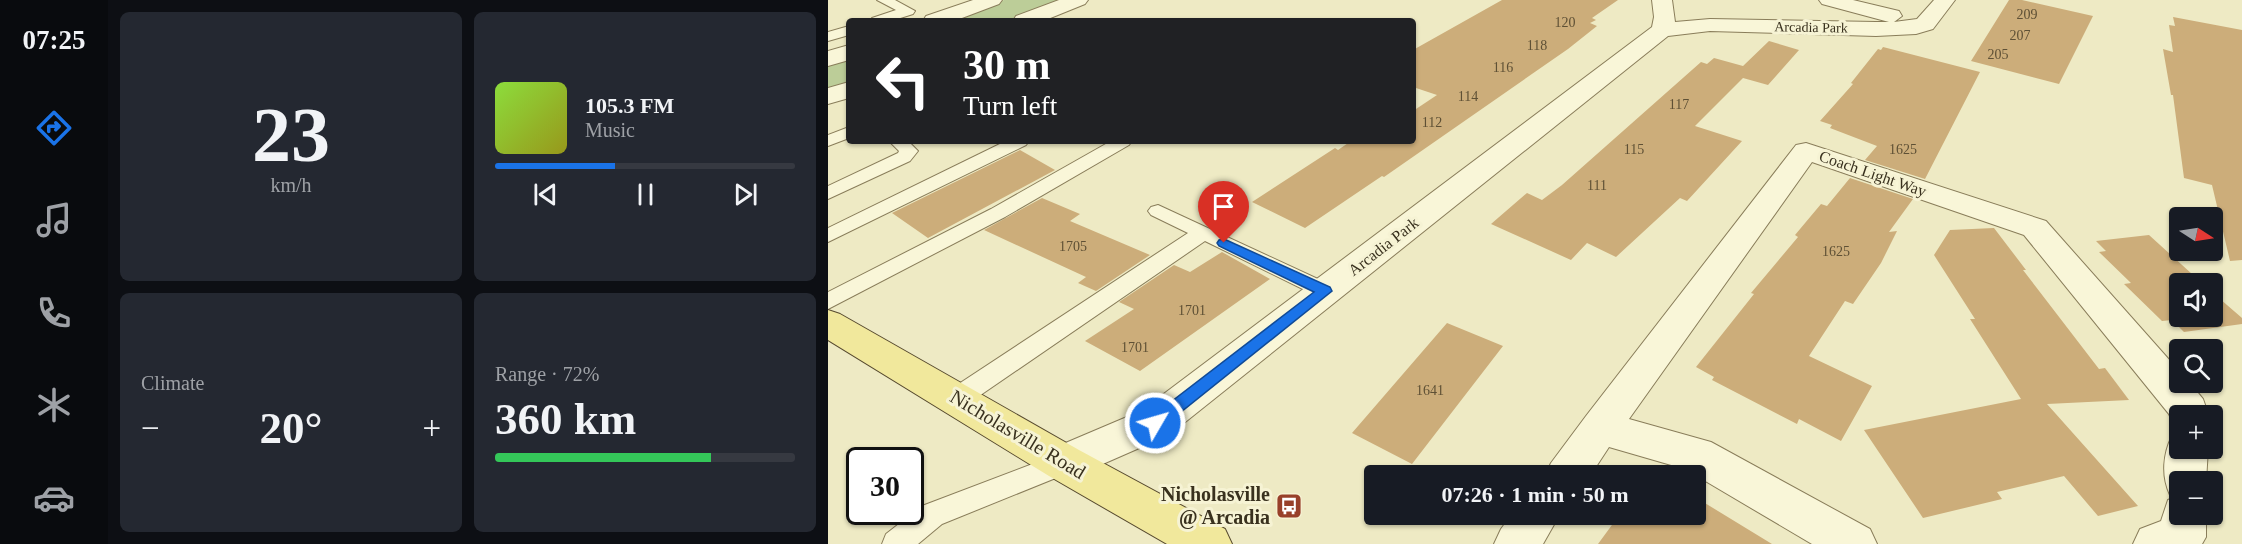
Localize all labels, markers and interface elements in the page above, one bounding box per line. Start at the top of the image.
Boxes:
house number: 209 [2017,7,2038,22]
house number: 120 [1555,15,1576,30]
street label: Arcadia Park [1774,19,1848,36]
text: 07:25 [23,25,86,55]
house number: 207 [2010,28,2031,43]
house number: 118 [1527,38,1547,53]
icon: left [864,42,942,120]
text: 30 m [963,42,1051,88]
house number: 205 [1988,47,2009,62]
house number: 116 [1493,60,1513,75]
house number: 114 [1458,89,1478,104]
text: 23 [252,91,330,178]
text: Turn left [963,91,1057,121]
text: 105.3 FM [585,93,674,118]
house number: 117 [1669,97,1689,112]
icon: directions [33,107,75,149]
house number: 112 [1422,115,1442,130]
text: Music [585,119,635,141]
house number: 115 [1624,142,1644,157]
house number: 1625 [1889,142,1917,157]
street label: Coach Light Way [1817,147,1929,201]
text: km/h [270,174,312,196]
icon: previous [529,178,562,211]
icon: pause [629,178,662,211]
icon: next [729,178,762,211]
house number: 111 [1587,178,1607,193]
pin [1198,181,1249,243]
icon: arrive [1207,190,1240,223]
icon: music [33,199,75,241]
north arrow [2169,207,2223,261]
map controls [2169,207,2223,525]
street label: Arcadia Park [1345,214,1422,279]
house number: 1705 [1059,239,1087,254]
house number: 1625 [1822,244,1850,259]
button: sound [2169,273,2223,327]
icon: phone [33,292,75,334]
house number: 1701 [1178,303,1206,318]
button: search [2169,339,2223,393]
house number: 1701 [1121,340,1149,355]
text: Range · 72% [495,363,599,385]
text: Climate [141,372,204,394]
house number: 1641 [1416,383,1444,398]
icon: climate [33,384,75,426]
street label: Nicholasville Road [946,385,1090,483]
position arrow [1123,391,1187,455]
text: 360 km [495,394,636,444]
text: 20° [260,403,323,453]
button: + [2169,405,2223,459]
text: − [141,410,160,446]
text: + [422,410,441,446]
speed limit sign: 30 [846,447,924,525]
button: − [2169,471,2223,525]
icon: car [33,477,75,519]
text: 07:26 · 1 min · 50 m [1442,482,1629,507]
place label: Nicholasville @ Arcadia [1161,483,1270,529]
bus stop icon: Nicholasville @ Arcadia [1274,491,1304,521]

